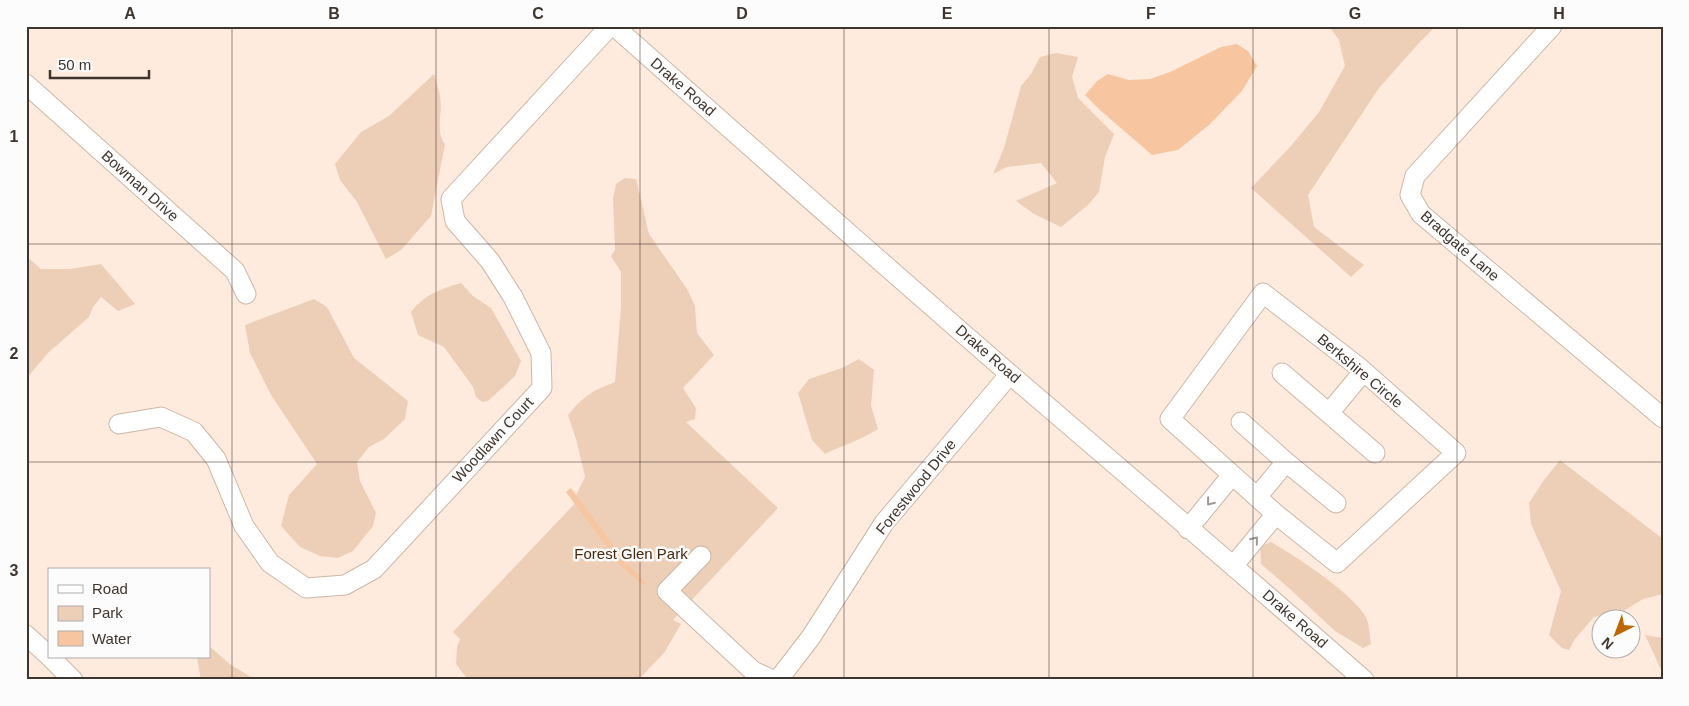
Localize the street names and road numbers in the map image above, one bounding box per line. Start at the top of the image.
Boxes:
street label: Drake Road [648,54,719,119]
street label: Bowman Drive [98,147,182,225]
street label: Bradgate Lane [1418,207,1503,284]
street label: Drake Road [953,321,1024,386]
street label: Berkshire Circle [1314,330,1406,411]
street label: Woodlawn Court [449,393,537,486]
street label: Forestwood Drive [872,436,959,538]
street label: Drake Road [1260,586,1331,651]

